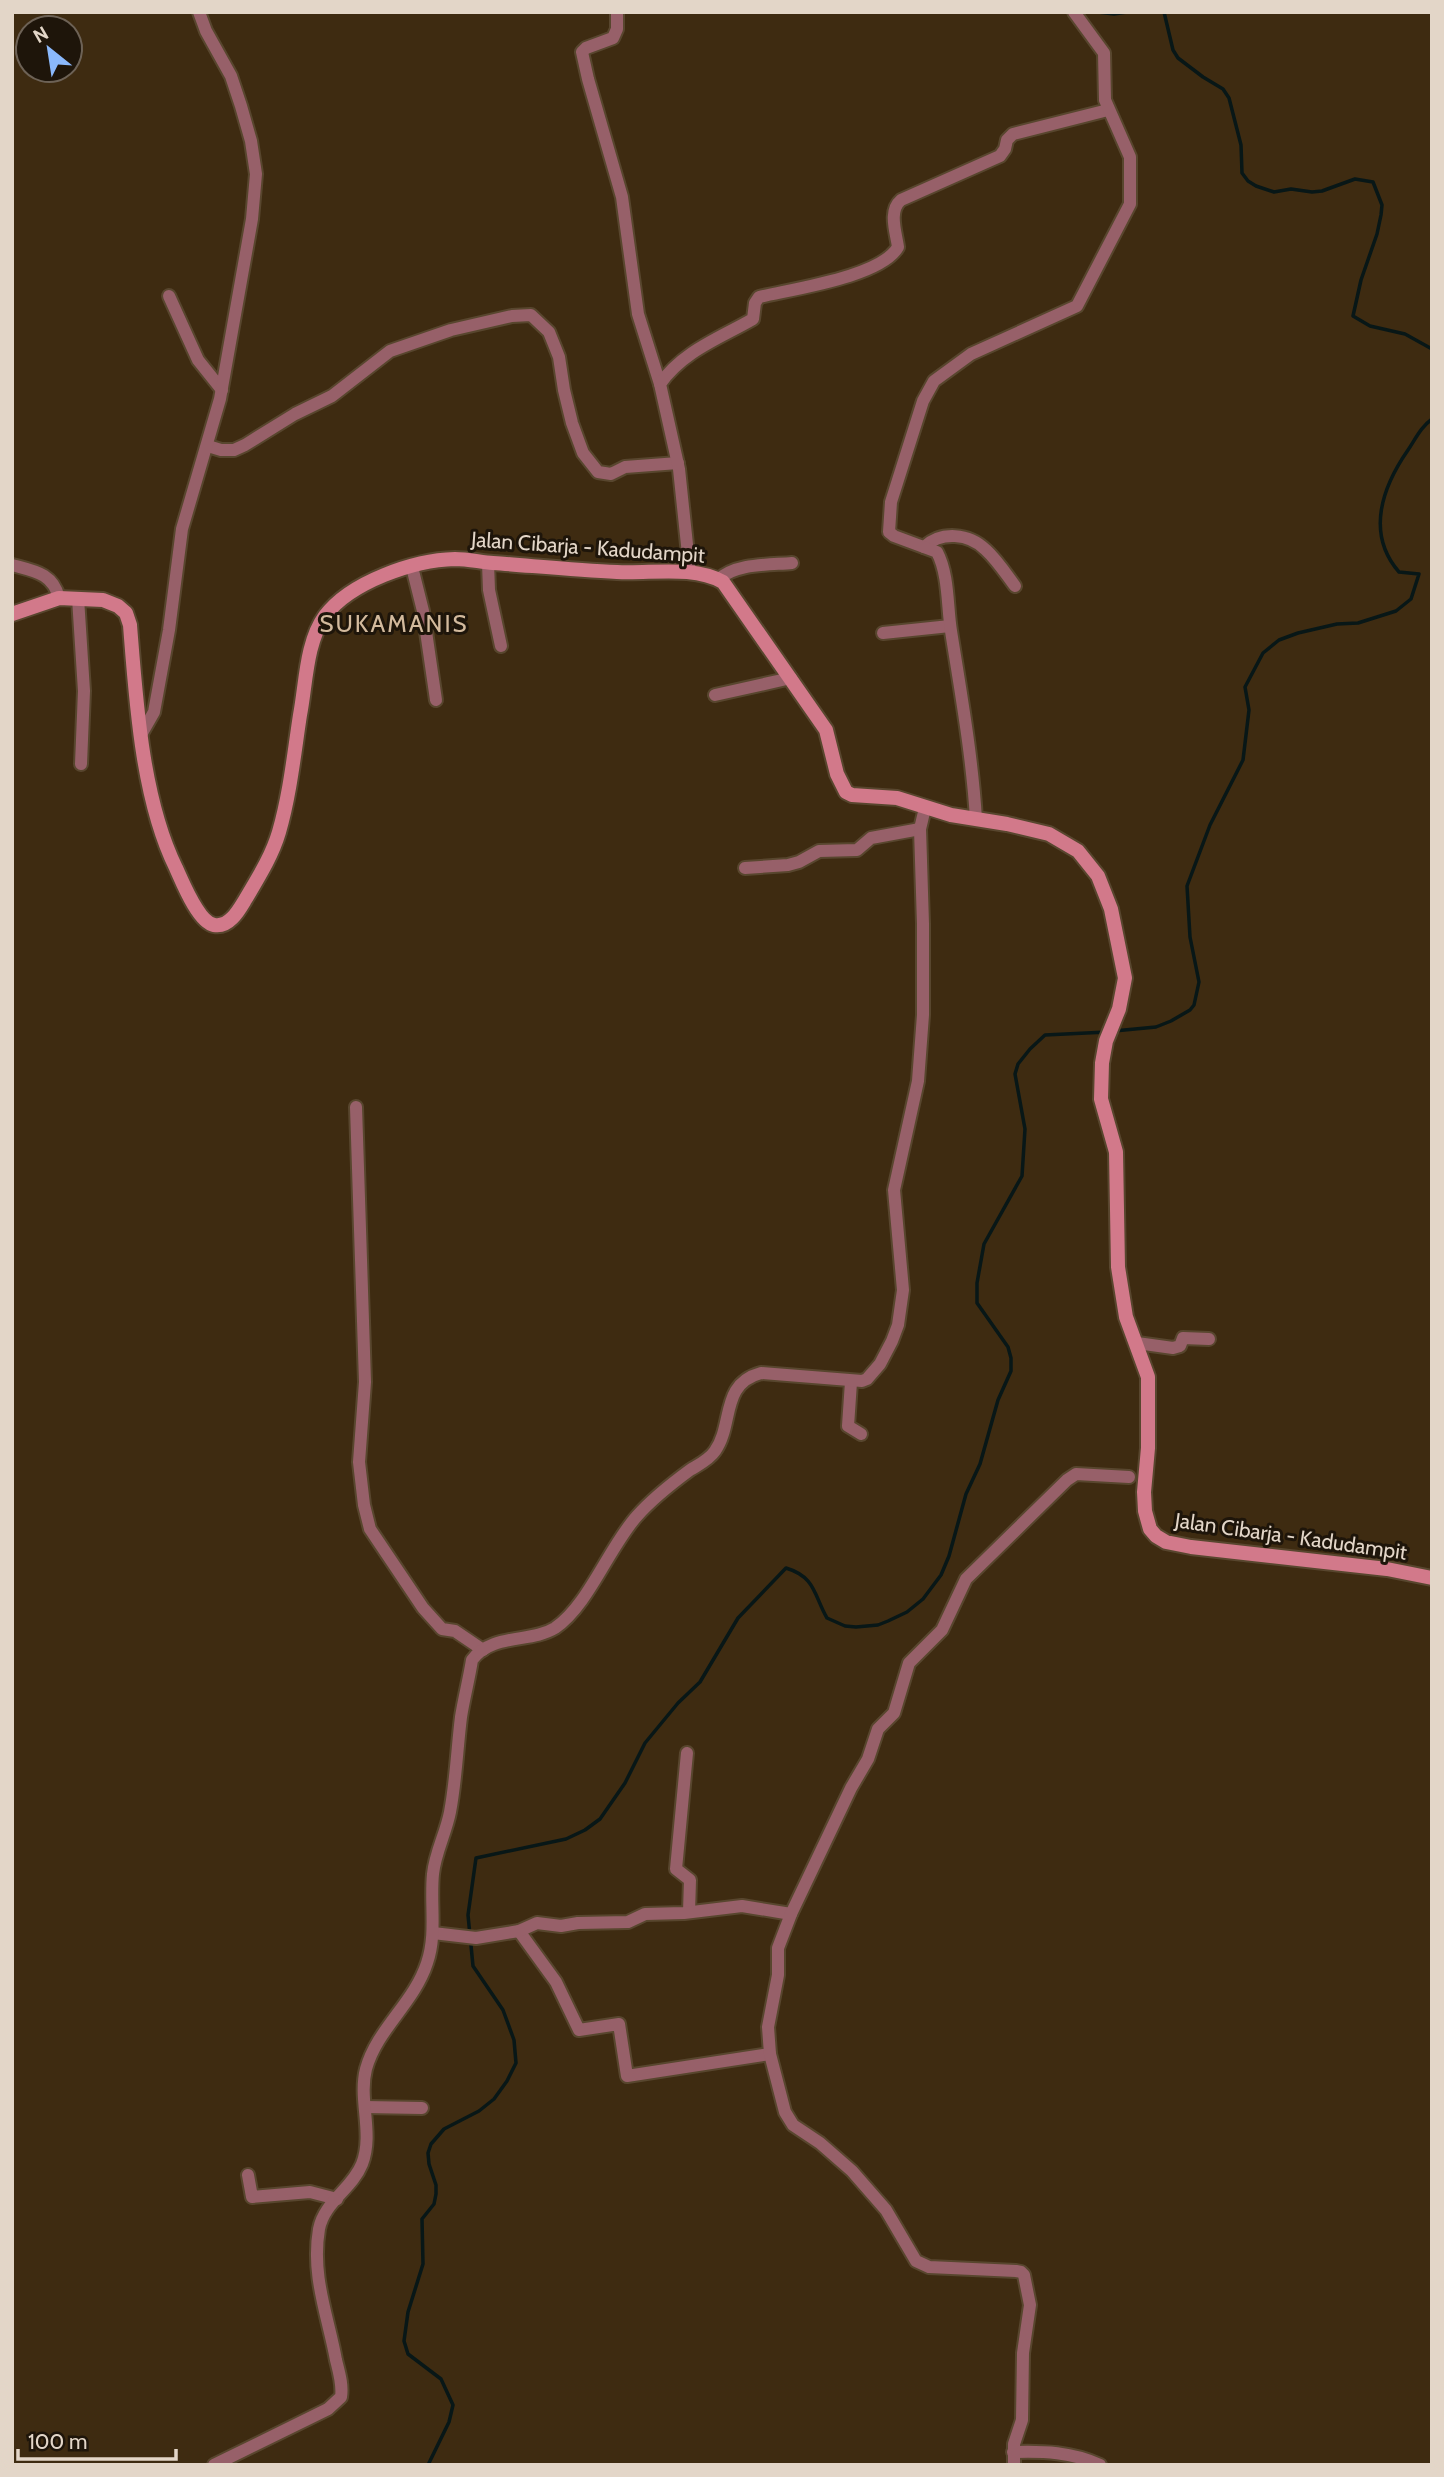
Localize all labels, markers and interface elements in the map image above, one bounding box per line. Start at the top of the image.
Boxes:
north arrow [14,14,84,84]
text: N [29,21,52,48]
street label: Jalan Cibarja - Kadudampit [469,526,706,569]
district label: SUKAMANIS [319,609,469,638]
street label: Jalan Cibarja - Kadudampit [1172,1507,1409,1566]
scale bar [18,2418,175,2462]
text: 100 m [28,2429,87,2454]

